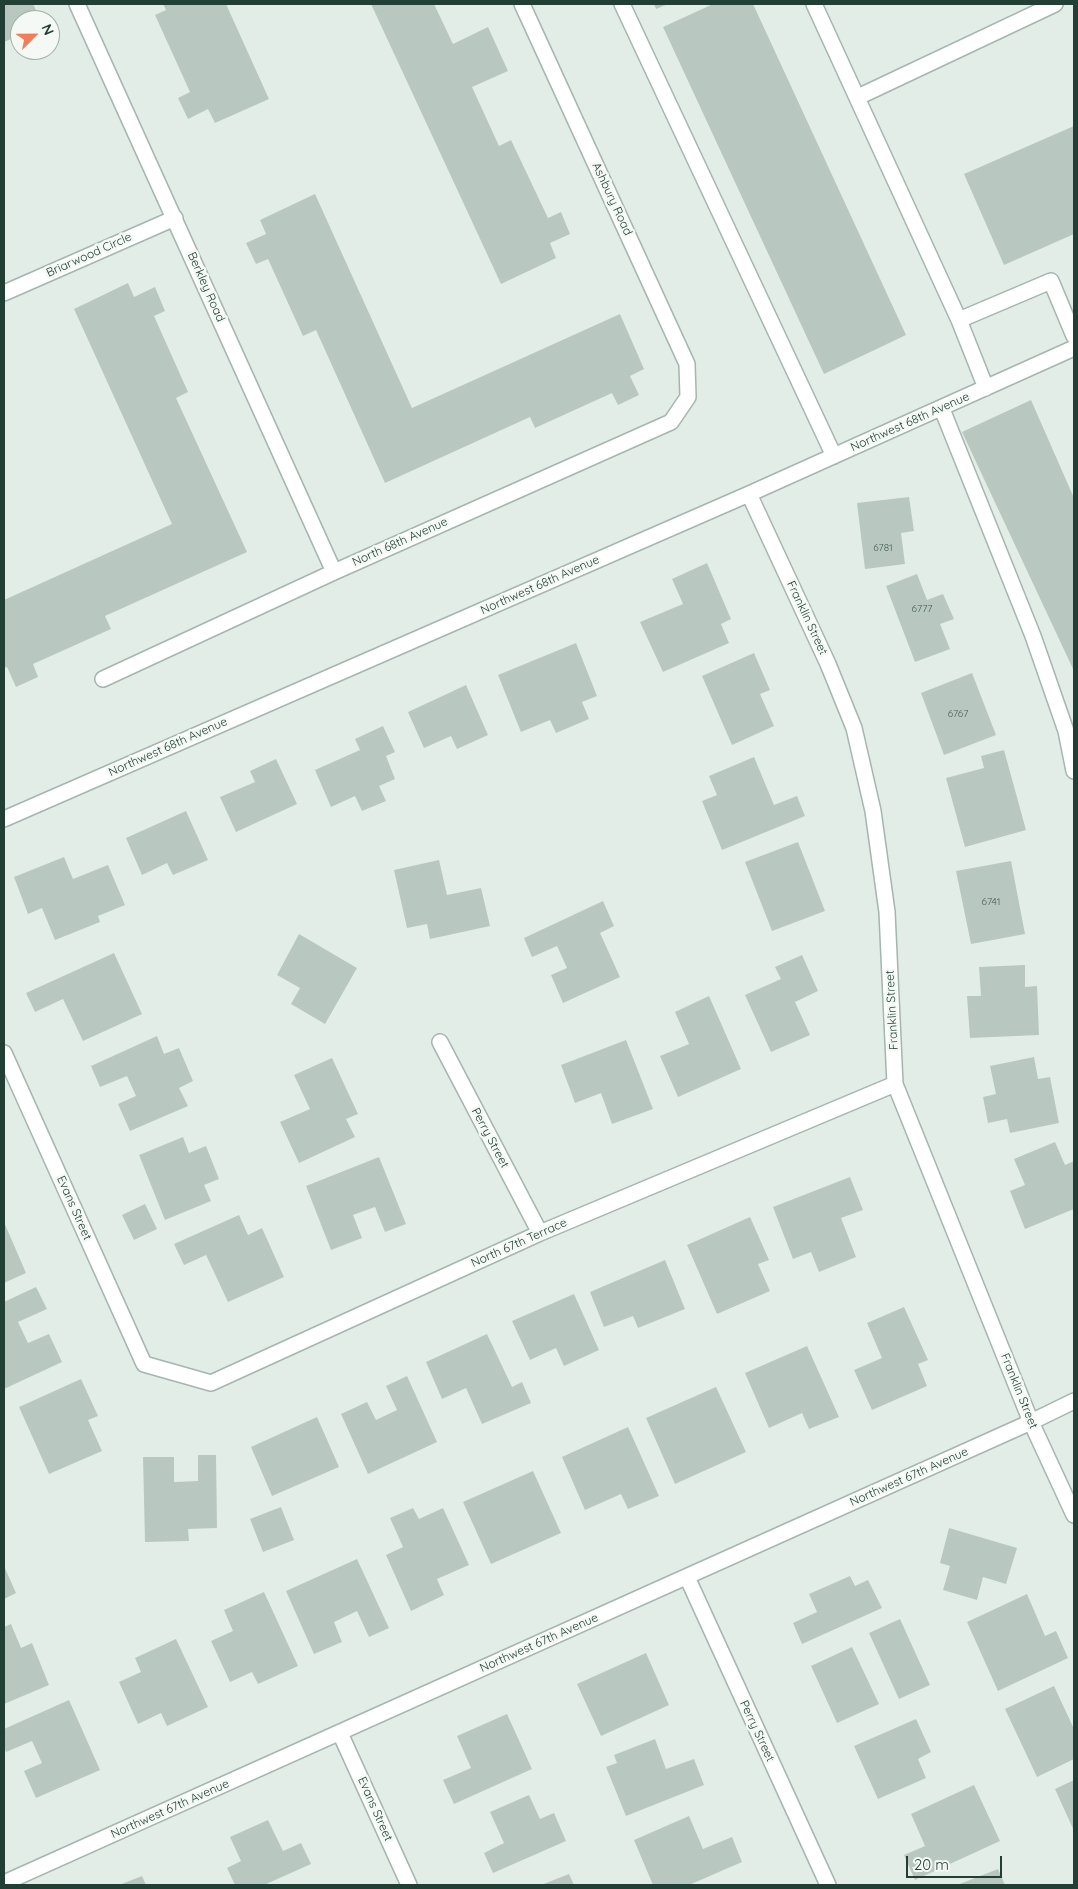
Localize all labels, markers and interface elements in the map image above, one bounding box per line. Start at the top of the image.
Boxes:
north arrow [10,10,60,60]
text: N [38,21,58,38]
street label: Ashbury Road [589,160,635,238]
street label: Briarwood Circle [44,230,134,280]
street label: Berkley Road [184,250,228,324]
street label: Northwest 68th Avenue [848,389,972,455]
street label: North 68th Avenue [350,514,450,570]
house number: 6781 [873,542,893,554]
street label: Northwest 68th Avenue [478,552,602,618]
street label: Franklin Street [784,579,830,657]
house number: 6777 [912,603,932,615]
house number: 6767 [948,708,968,720]
street label: Northwest 68th Avenue [106,714,230,780]
house number: 6741 [981,896,1001,908]
street label: Franklin Street [883,970,901,1050]
street label: Perry Street [468,1106,512,1170]
street label: Evans Street [53,1174,95,1242]
street label: North 67th Terrace [469,1215,569,1271]
street label: Franklin Street [997,1351,1041,1431]
street label: Northwest 67th Avenue [848,1444,970,1510]
street label: Northwest 67th Avenue [478,1610,600,1676]
street label: Perry Street [737,1698,777,1764]
street label: Evans Street [354,1775,396,1843]
street label: Northwest 67th Avenue [109,1776,231,1842]
scale bar [908,1846,1004,1878]
text: 20 m [914,1855,949,1874]

